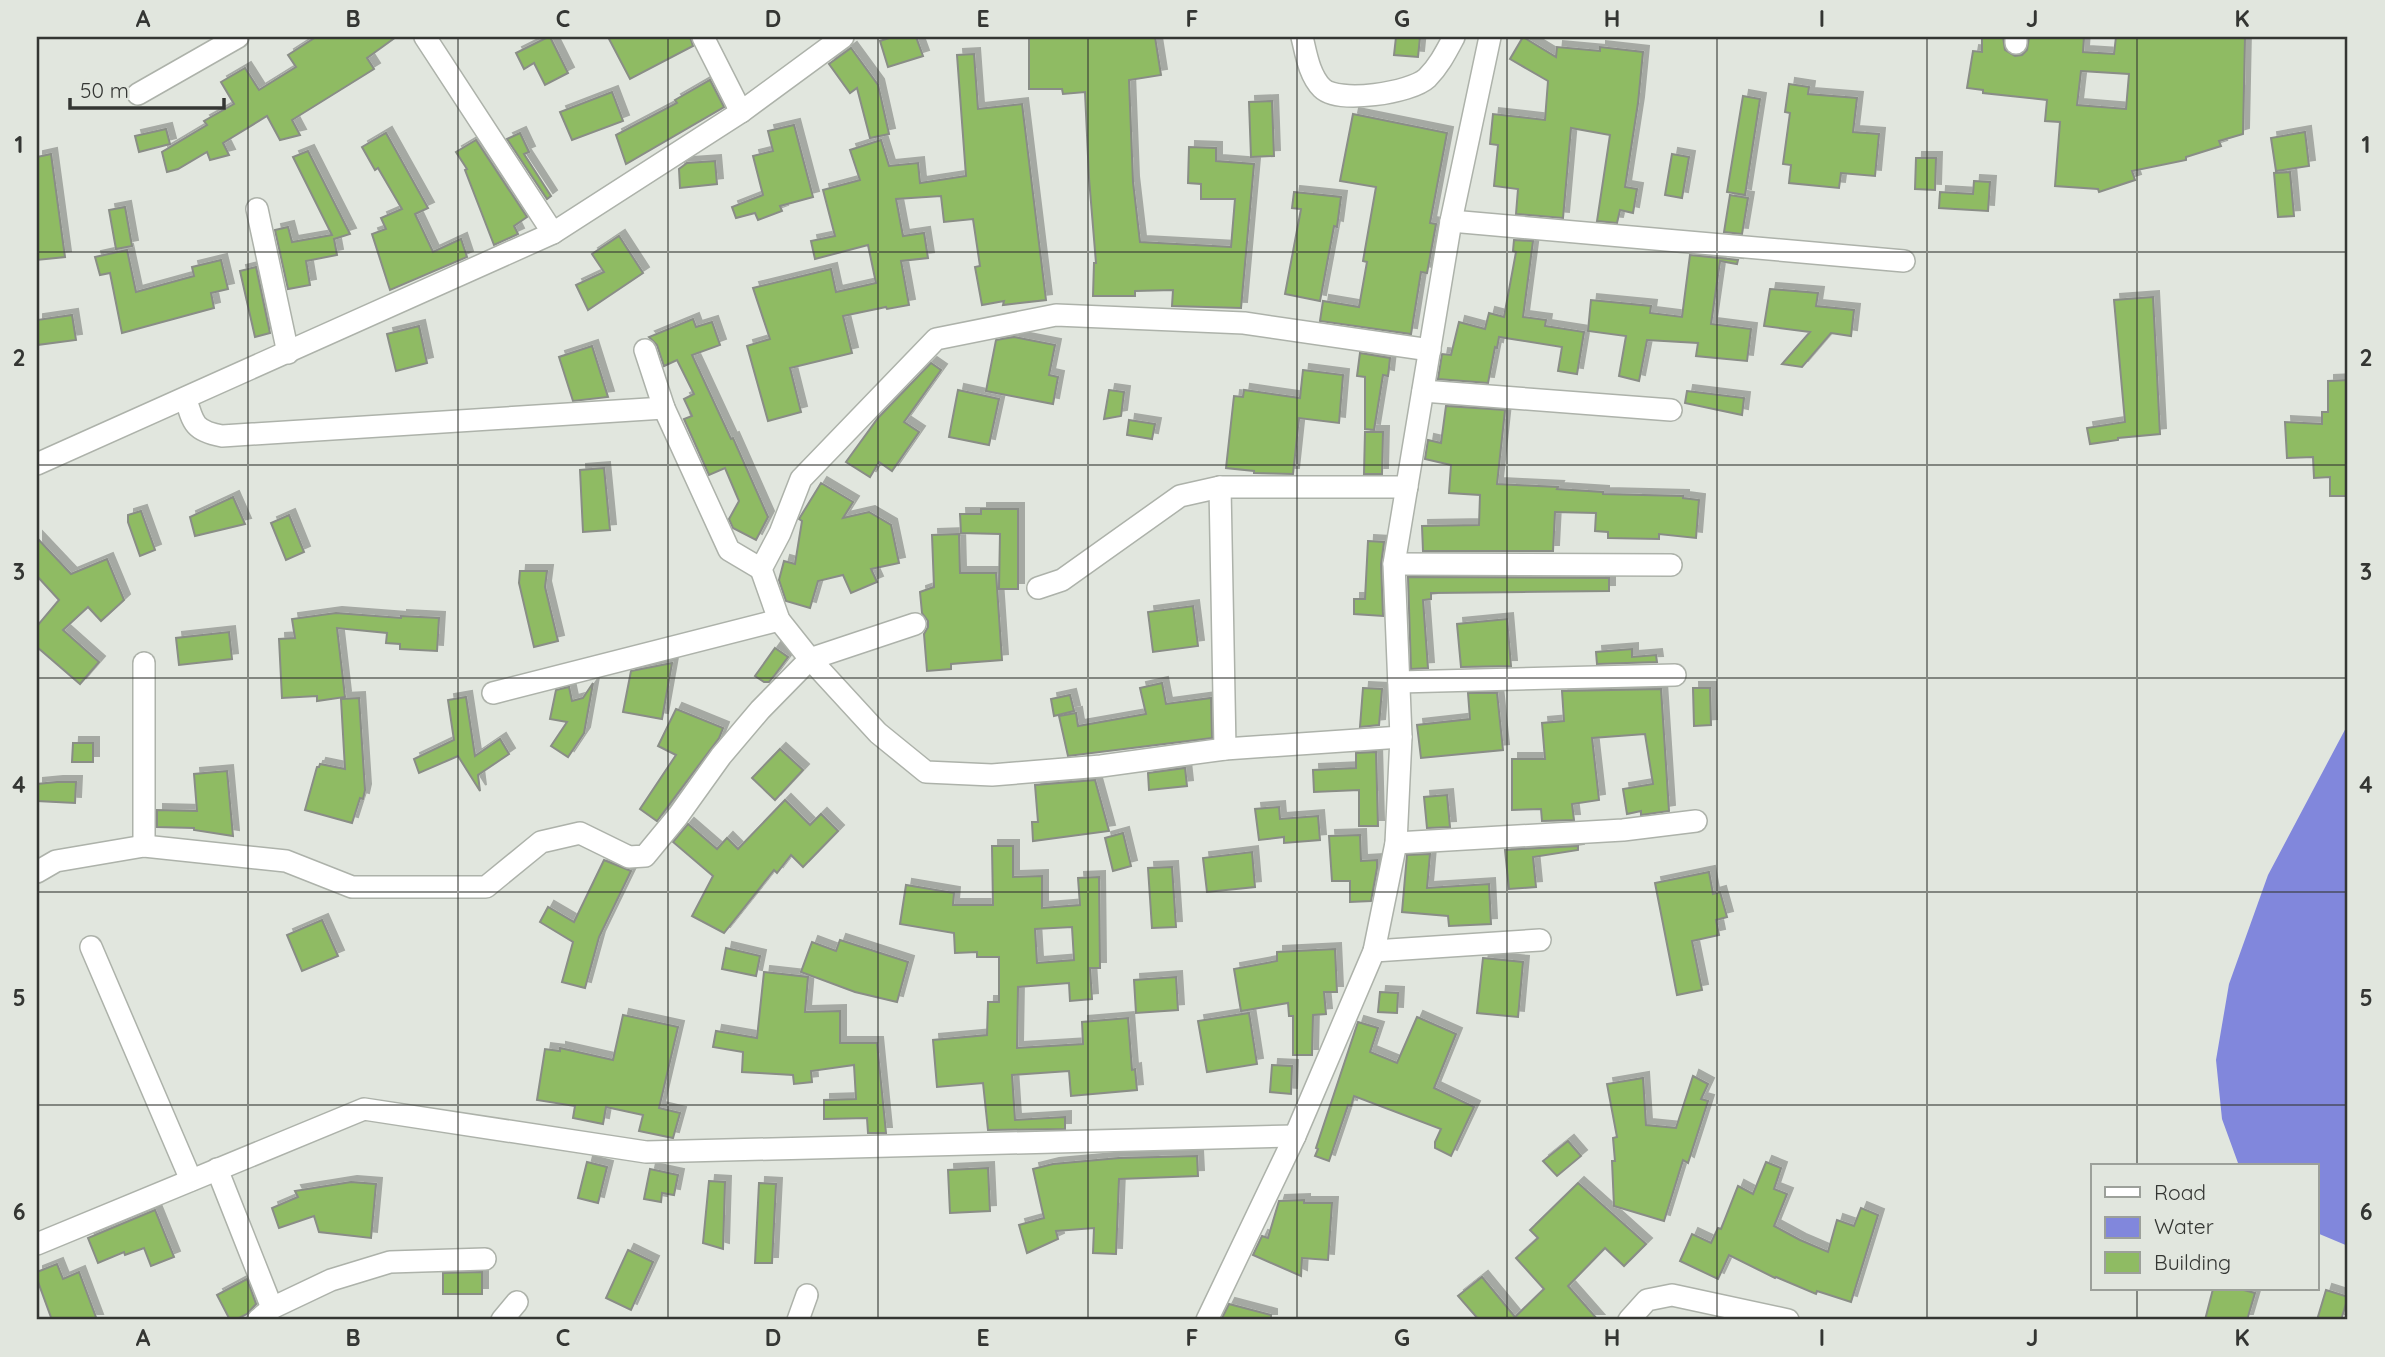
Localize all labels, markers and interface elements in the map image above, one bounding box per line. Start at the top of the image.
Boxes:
text: A [136,4,151,33]
text: B [345,4,361,33]
text: C [556,4,570,33]
text: D [765,4,781,33]
text: E [976,4,990,33]
text: F [1186,4,1198,33]
text: G [1394,4,1410,33]
text: H [1604,4,1620,33]
text: I [1819,4,1825,33]
text: J [2026,4,2038,33]
text: K [2234,4,2250,33]
scale bar [70,66,224,110]
text: 50 m [80,77,129,103]
text: 1 [15,130,23,159]
text: 1 [2362,130,2370,159]
text: 2 [12,343,26,372]
text: 2 [2359,343,2373,372]
text: 3 [13,557,25,586]
text: 3 [2360,557,2372,586]
text: 4 [12,770,26,799]
text: 4 [2359,770,2373,799]
text: 5 [12,983,26,1012]
text: 5 [2359,983,2373,1012]
legend [2091,1164,2318,1290]
text: Road [2154,1179,2206,1205]
text: 6 [13,1197,25,1226]
text: 6 [2360,1197,2372,1226]
text: Water [2154,1213,2214,1239]
text: Building [2154,1249,2231,1275]
text: A [136,1323,151,1352]
text: B [345,1323,361,1352]
text: C [556,1323,570,1352]
text: D [765,1323,781,1352]
text: E [976,1323,990,1352]
text: F [1186,1323,1198,1352]
text: G [1394,1323,1410,1352]
text: H [1604,1323,1620,1352]
text: I [1819,1323,1825,1352]
text: J [2026,1323,2038,1352]
text: K [2234,1323,2250,1352]

